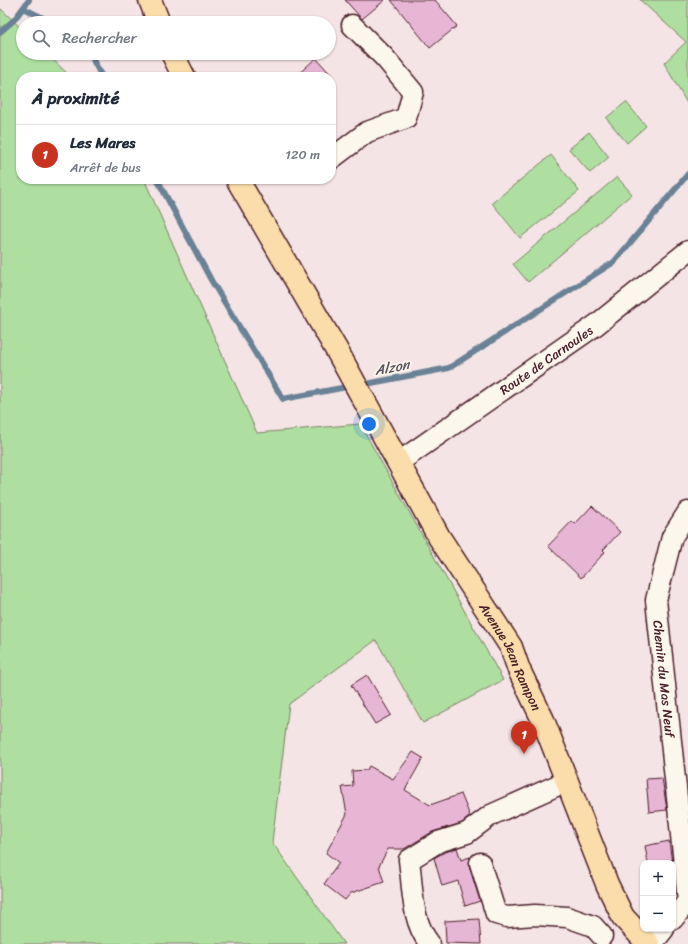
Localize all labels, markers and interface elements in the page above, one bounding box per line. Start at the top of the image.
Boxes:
search box [16,16,336,60]
text: Rechercher [62,25,137,51]
icon: search [30,27,52,49]
text: À proximité [32,83,119,113]
text: Les Mares [70,130,135,156]
text: 1 [42,143,48,166]
text: 120 m [285,143,320,166]
text: Arrêt de bus [70,156,141,179]
street label: Route de Carnoules [495,319,598,401]
water label: Alzon [372,352,413,383]
your location [359,414,379,434]
street label: Avenue Jean Rampon [472,597,548,715]
street label: Chemin du Mas Neuf [646,619,682,740]
pin: 1 [511,721,537,754]
map controls [640,860,676,932]
button: + [640,860,676,896]
button: − [640,896,676,932]

